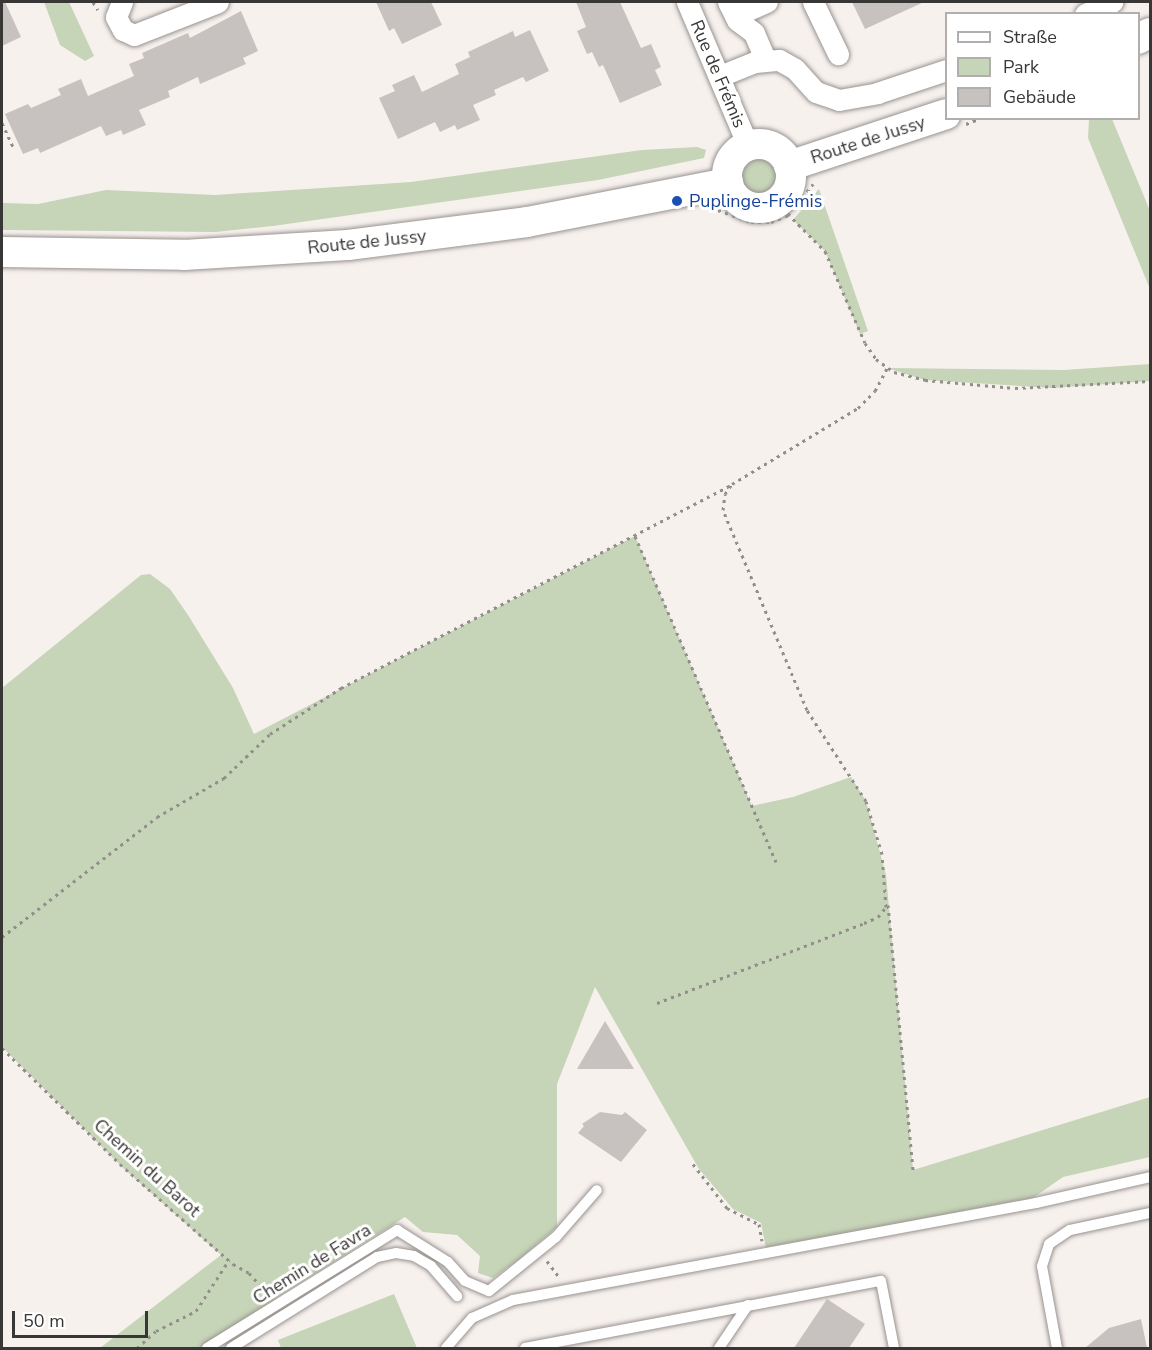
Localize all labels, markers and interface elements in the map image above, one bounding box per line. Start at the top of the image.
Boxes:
legend [945,12,1140,120]
street label: Rue de Frémis [686,17,750,131]
text: Straße [1003,25,1057,49]
text: Park [1003,55,1039,79]
text: Gebäude [1003,85,1076,109]
street label: Route de Jussy [808,111,928,169]
place label: Puplinge-Frémis [689,190,822,212]
marker: Puplinge-Frémis [670,194,684,208]
street label: Route de Jussy [307,225,427,259]
street label: Chemin du Barot [89,1115,205,1221]
street label: Chemin de Favra [249,1219,375,1309]
scale bar [15,1299,152,1337]
text: 50 m [23,1309,65,1333]

